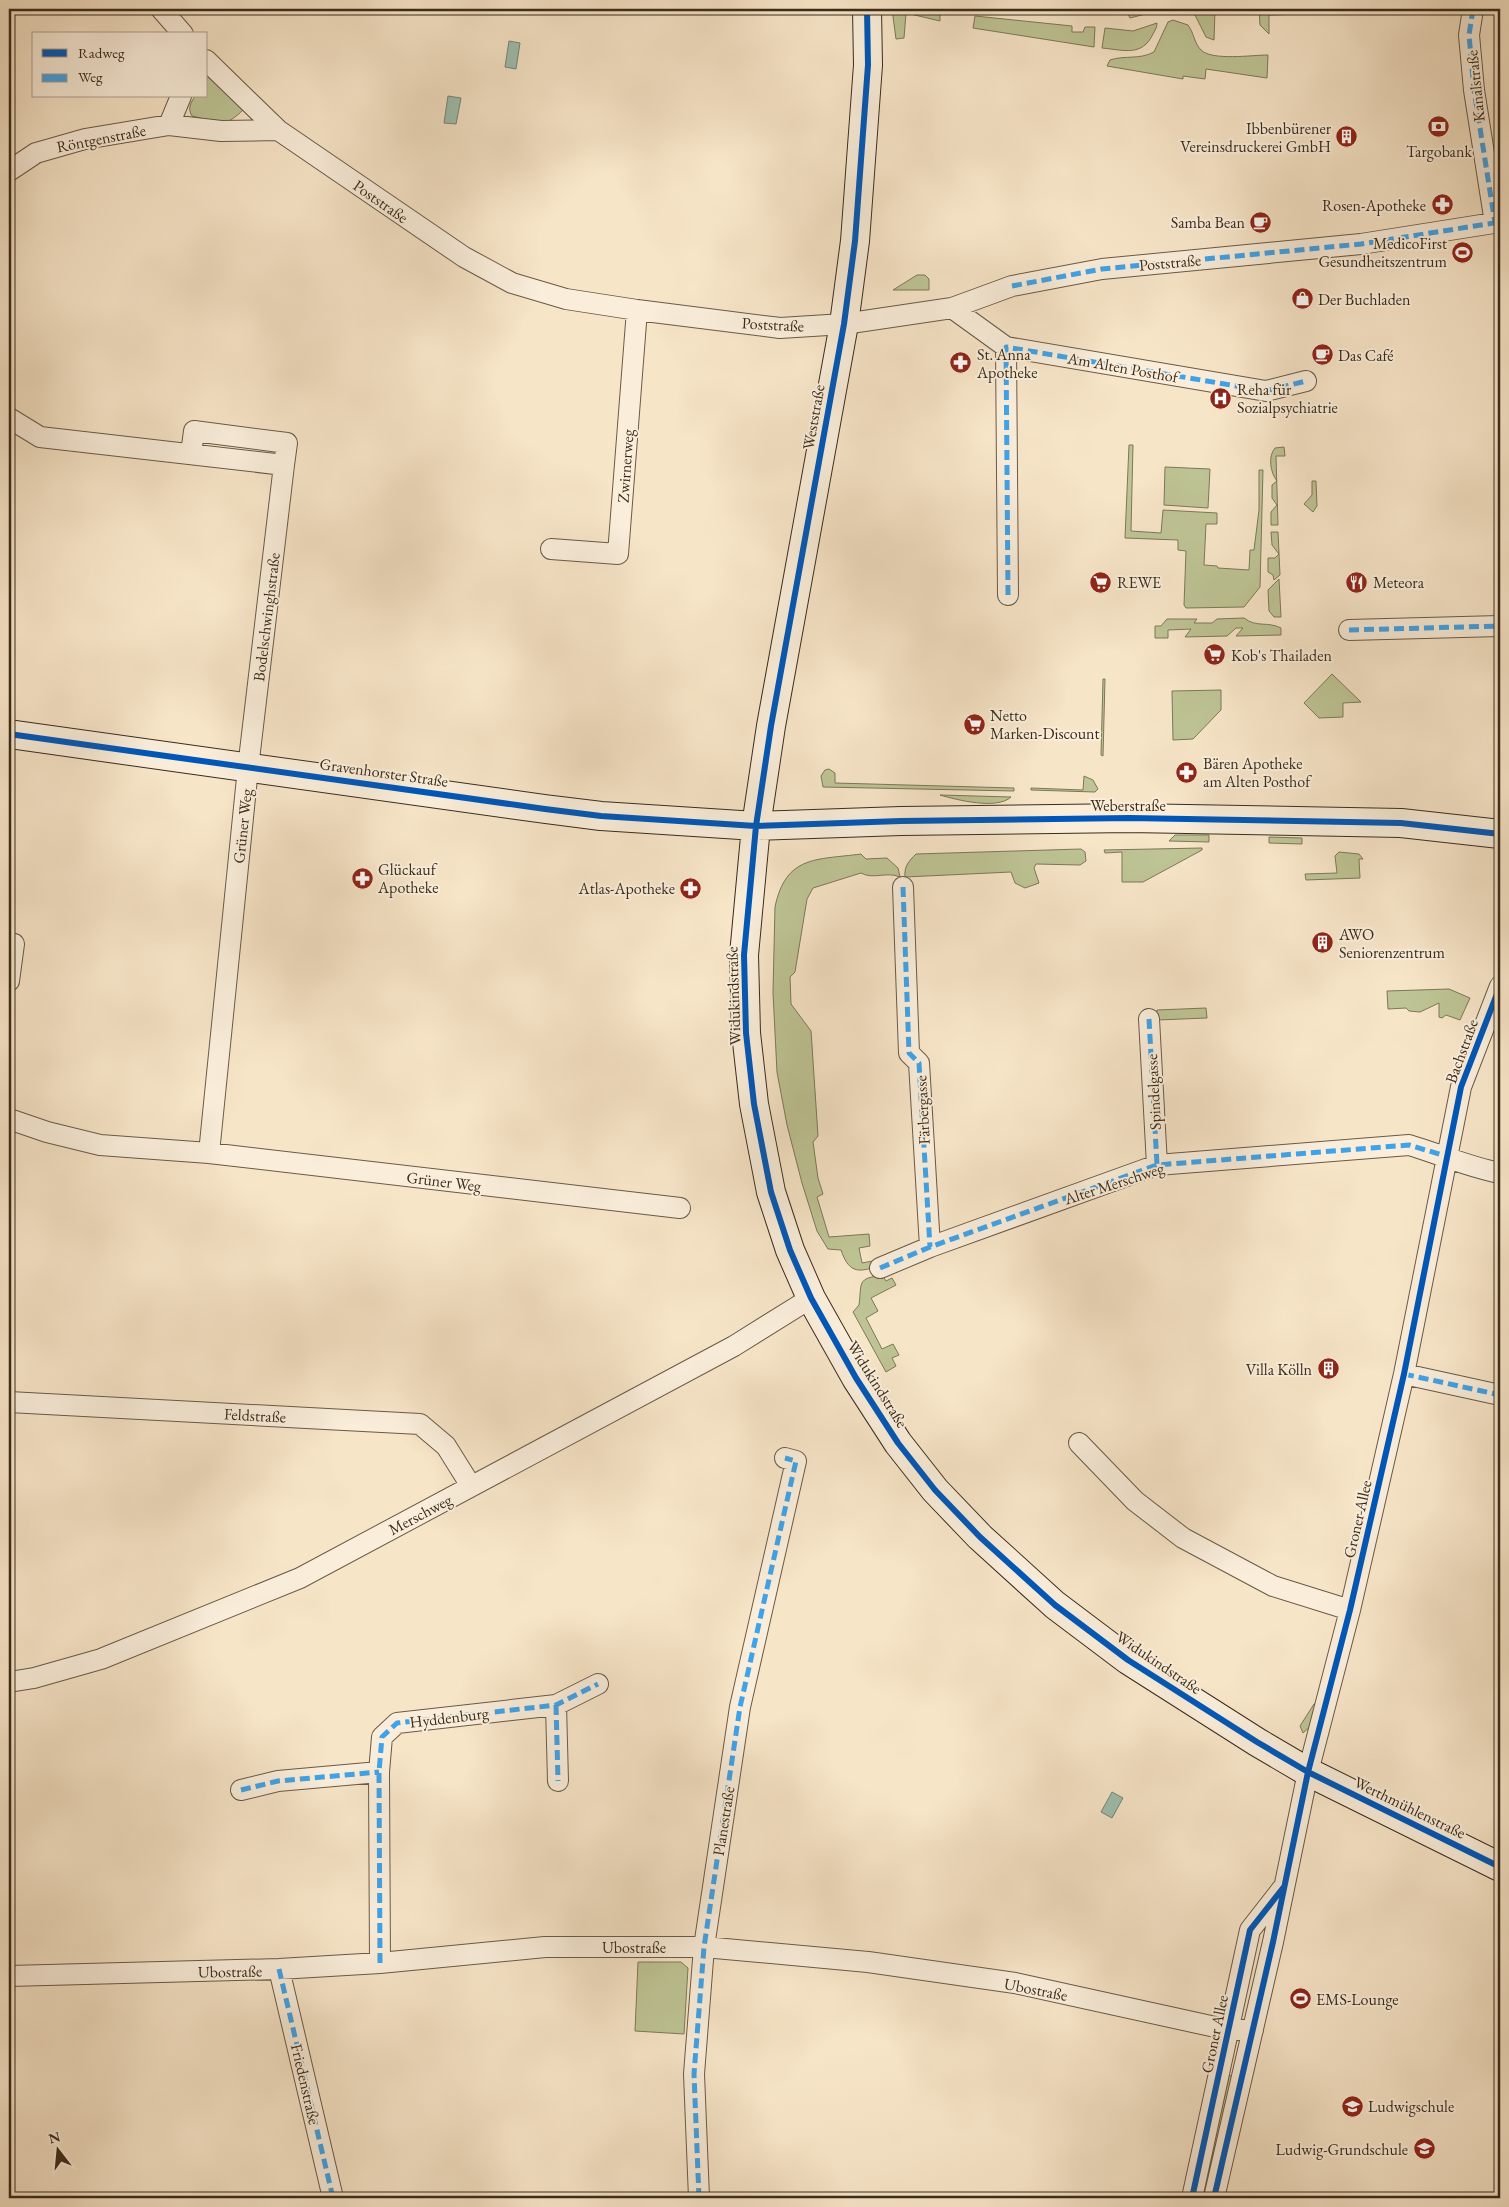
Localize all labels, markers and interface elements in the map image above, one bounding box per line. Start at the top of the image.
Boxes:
legend [32,32,208,98]
text: Radweg [78,43,125,62]
street label: Kanalstraße [1461,49,1490,123]
text: Weg [78,67,103,86]
bank icon: Targobank [1427,115,1451,139]
place label: Ibbenbürener Vereinsdruckerei GmbH [1180,118,1332,157]
street label: Röntgenstraße [55,120,148,157]
building icon: Ibbenbürener Vereinsdruckerei GmbH [1335,125,1359,149]
place label: Targobank [1406,141,1472,162]
street label: Poststraße [349,175,412,228]
pharmacy icon: Rosen-Apotheke [1430,193,1454,217]
place label: Rosen-Apotheke [1322,195,1426,216]
cafe icon: Samba Bean [1249,210,1273,234]
place label: Samba Bean [1171,212,1246,233]
place label: MedicoFirst Gesundheitszentrum [1318,233,1448,272]
sports icon: MedicoFirst Gesundheitszentrum [1451,240,1475,264]
street label: Poststraße [1138,249,1202,276]
shop icon: Der Buchladen [1290,287,1314,311]
place label: Der Buchladen [1318,289,1411,310]
street label: Poststraße [741,312,805,337]
cafe icon: Das Café [1310,343,1334,367]
place label: St. Anna Apotheke [976,344,1038,383]
place label: Das Café [1338,345,1394,366]
street label: Am Alten Posthof [1065,347,1182,388]
pharmacy icon: St. Anna Apotheke [949,351,973,375]
place label: Reha für Sozialpsychiatrie [1237,379,1338,418]
street label: Weststraße [797,383,830,451]
hospital icon: Reha für Sozialpsychiatrie [1209,386,1233,410]
street label: Zwirnerweg [612,428,639,504]
street label: Bodelschwinghstraße [248,551,285,683]
supermarket icon: REWE [1089,570,1113,594]
restaurant icon: Meteora [1345,570,1369,594]
place label: REWE [1117,572,1161,593]
place label: Meteora [1373,572,1425,593]
supermarket icon: Kob's Thailaden [1203,643,1227,667]
place label: Kob's Thailaden [1231,645,1332,666]
place label: Netto Marken-Discount [990,705,1100,744]
supermarket icon: Netto Marken-Discount [962,712,986,736]
street label: Gravenhorster Straße [318,753,449,792]
place label: Bären Apotheke am Alten Posthof [1203,753,1312,792]
pharmacy icon: Bären Apotheke am Alten Posthof [1175,760,1199,784]
street label: Grüner Weg [228,787,257,864]
street label: Weberstraße [1090,795,1166,816]
place label: Glückauf Apotheke [377,859,439,898]
pharmacy icon: Glückauf Apotheke [350,866,374,890]
pharmacy icon: Atlas-Apotheke [679,876,703,900]
place label: Atlas-Apotheke [578,878,675,899]
place label: AWO Seniorenzentrum [1338,924,1446,963]
building icon: AWO Seniorenzentrum [1311,931,1335,955]
street label: Widukindstraße [721,946,746,1046]
street label: Bachstraße [1440,1016,1483,1086]
street label: Spindelgasse [1141,1053,1166,1131]
street label: Färbergasse [910,1075,935,1145]
street label: Alter Merschweg [1061,1157,1168,1210]
street label: Grüner Weg [405,1167,483,1197]
street label: Widukindstraße [842,1337,913,1432]
building icon: Villa Kölln [1316,1357,1340,1381]
place label: Villa Kölln [1246,1359,1313,1380]
street label: Feldstraße [223,1403,287,1428]
street label: Groner Allee [1338,1478,1377,1560]
street label: Merschweg [385,1488,457,1540]
street label: Widukindstraße [1112,1626,1206,1699]
street label: Hyddenburg [408,1702,491,1733]
street label: Werthmühlenstraße [1350,1771,1469,1844]
street label: Planestraße [708,1785,739,1857]
street label: Ubostraße [602,1937,666,1958]
street label: Ubostraße [198,1960,262,1983]
street label: Ubostraße [1002,1973,1069,2006]
sports icon: EMS-Lounge [1288,1987,1312,2011]
place label: EMS-Lounge [1316,1989,1399,2010]
street label: Groner Allee [1196,1993,1233,2075]
street label: Friedenstraße [286,2042,325,2127]
school or university icon: Ludwigschule [1340,2094,1364,2118]
place label: Ludwigschule [1368,2096,1454,2117]
north arrow [32,2124,82,2174]
text: N [46,2127,63,2148]
school or university icon: Ludwig-Grundschule [1412,2137,1436,2161]
place label: Ludwig-Grundschule [1275,2139,1408,2160]

